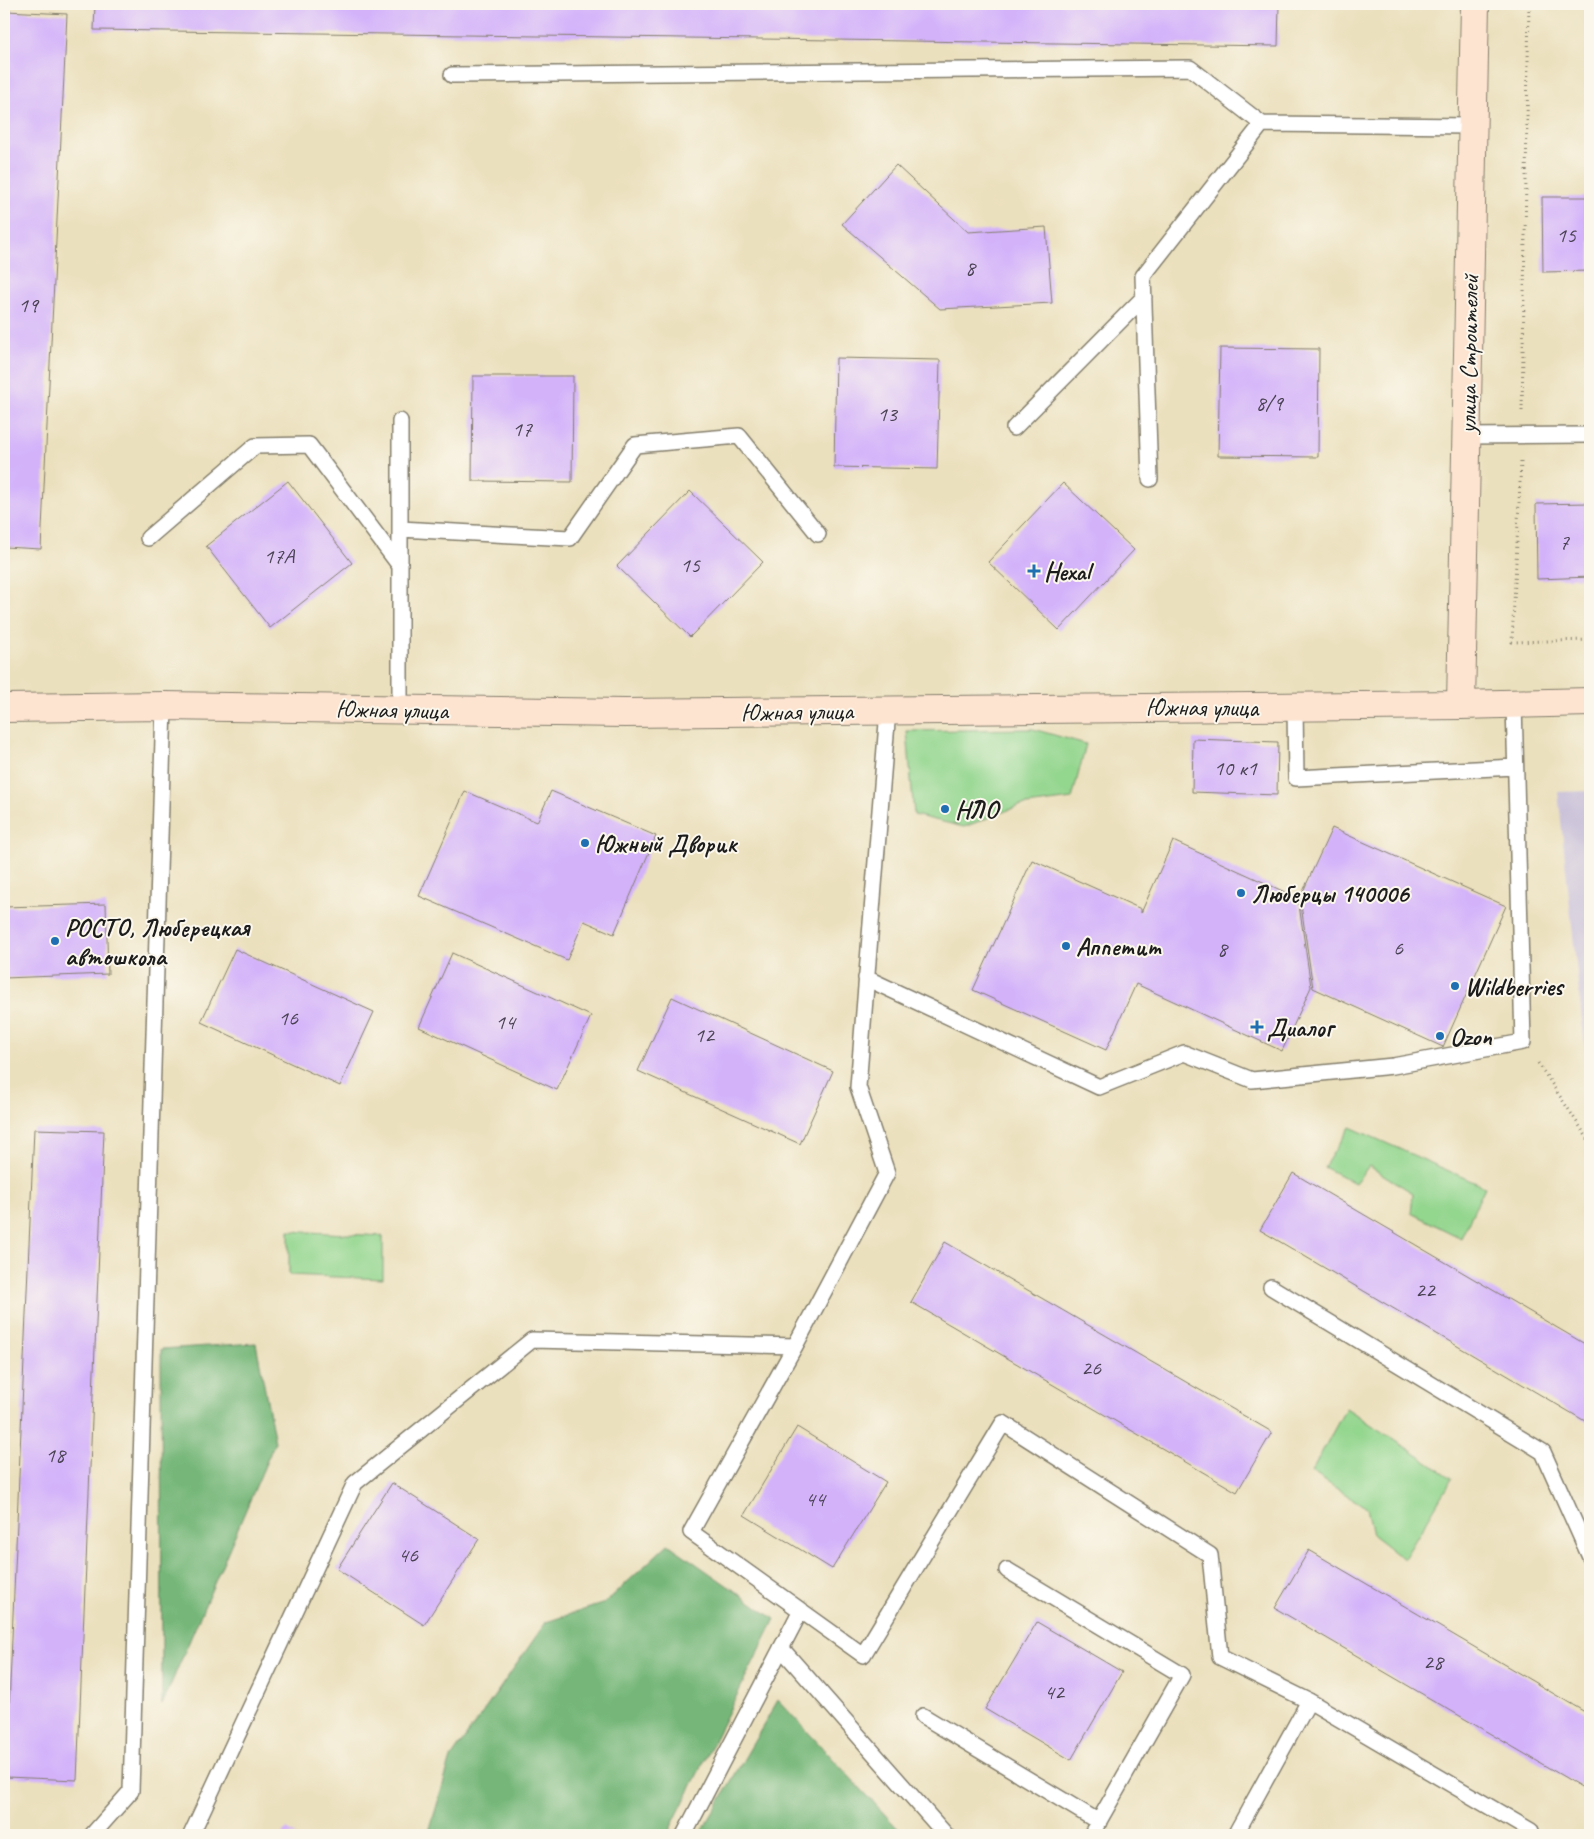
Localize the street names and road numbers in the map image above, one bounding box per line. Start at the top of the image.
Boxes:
street label: улица Строителей [1452,273,1486,436]
street label: Южная улица [1146,692,1260,724]
street label: Южная улица [336,693,450,727]
street label: Южная улица [741,695,855,729]

